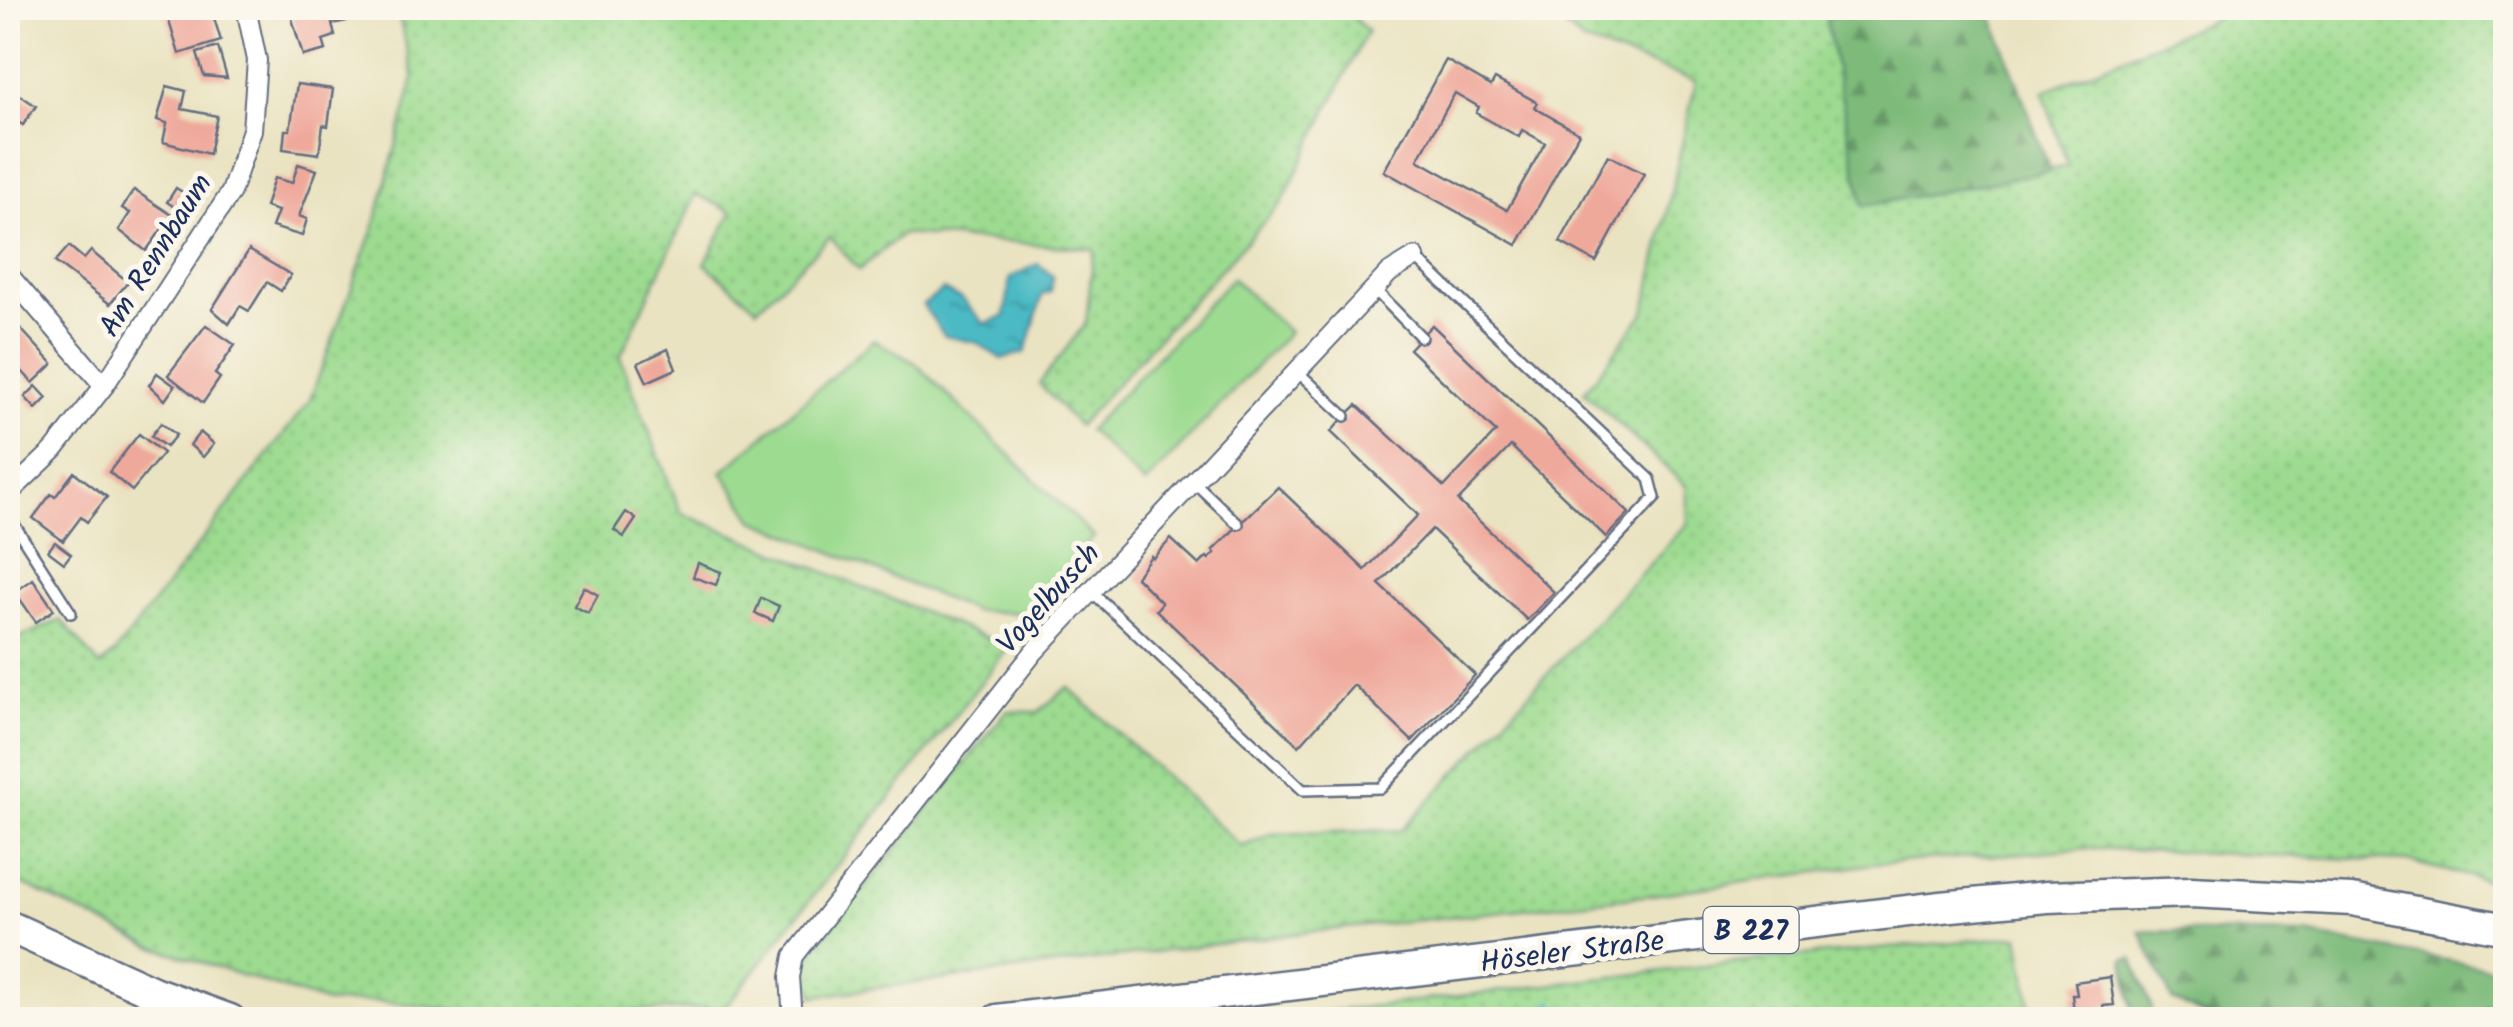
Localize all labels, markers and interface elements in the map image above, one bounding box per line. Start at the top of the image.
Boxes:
street label: Am Rennbaum [87,165,226,347]
street label: Vogelbusch [986,532,1113,666]
road number: B 227 [1704,907,1798,953]
street label: Höseler Straße [1477,918,1667,988]

